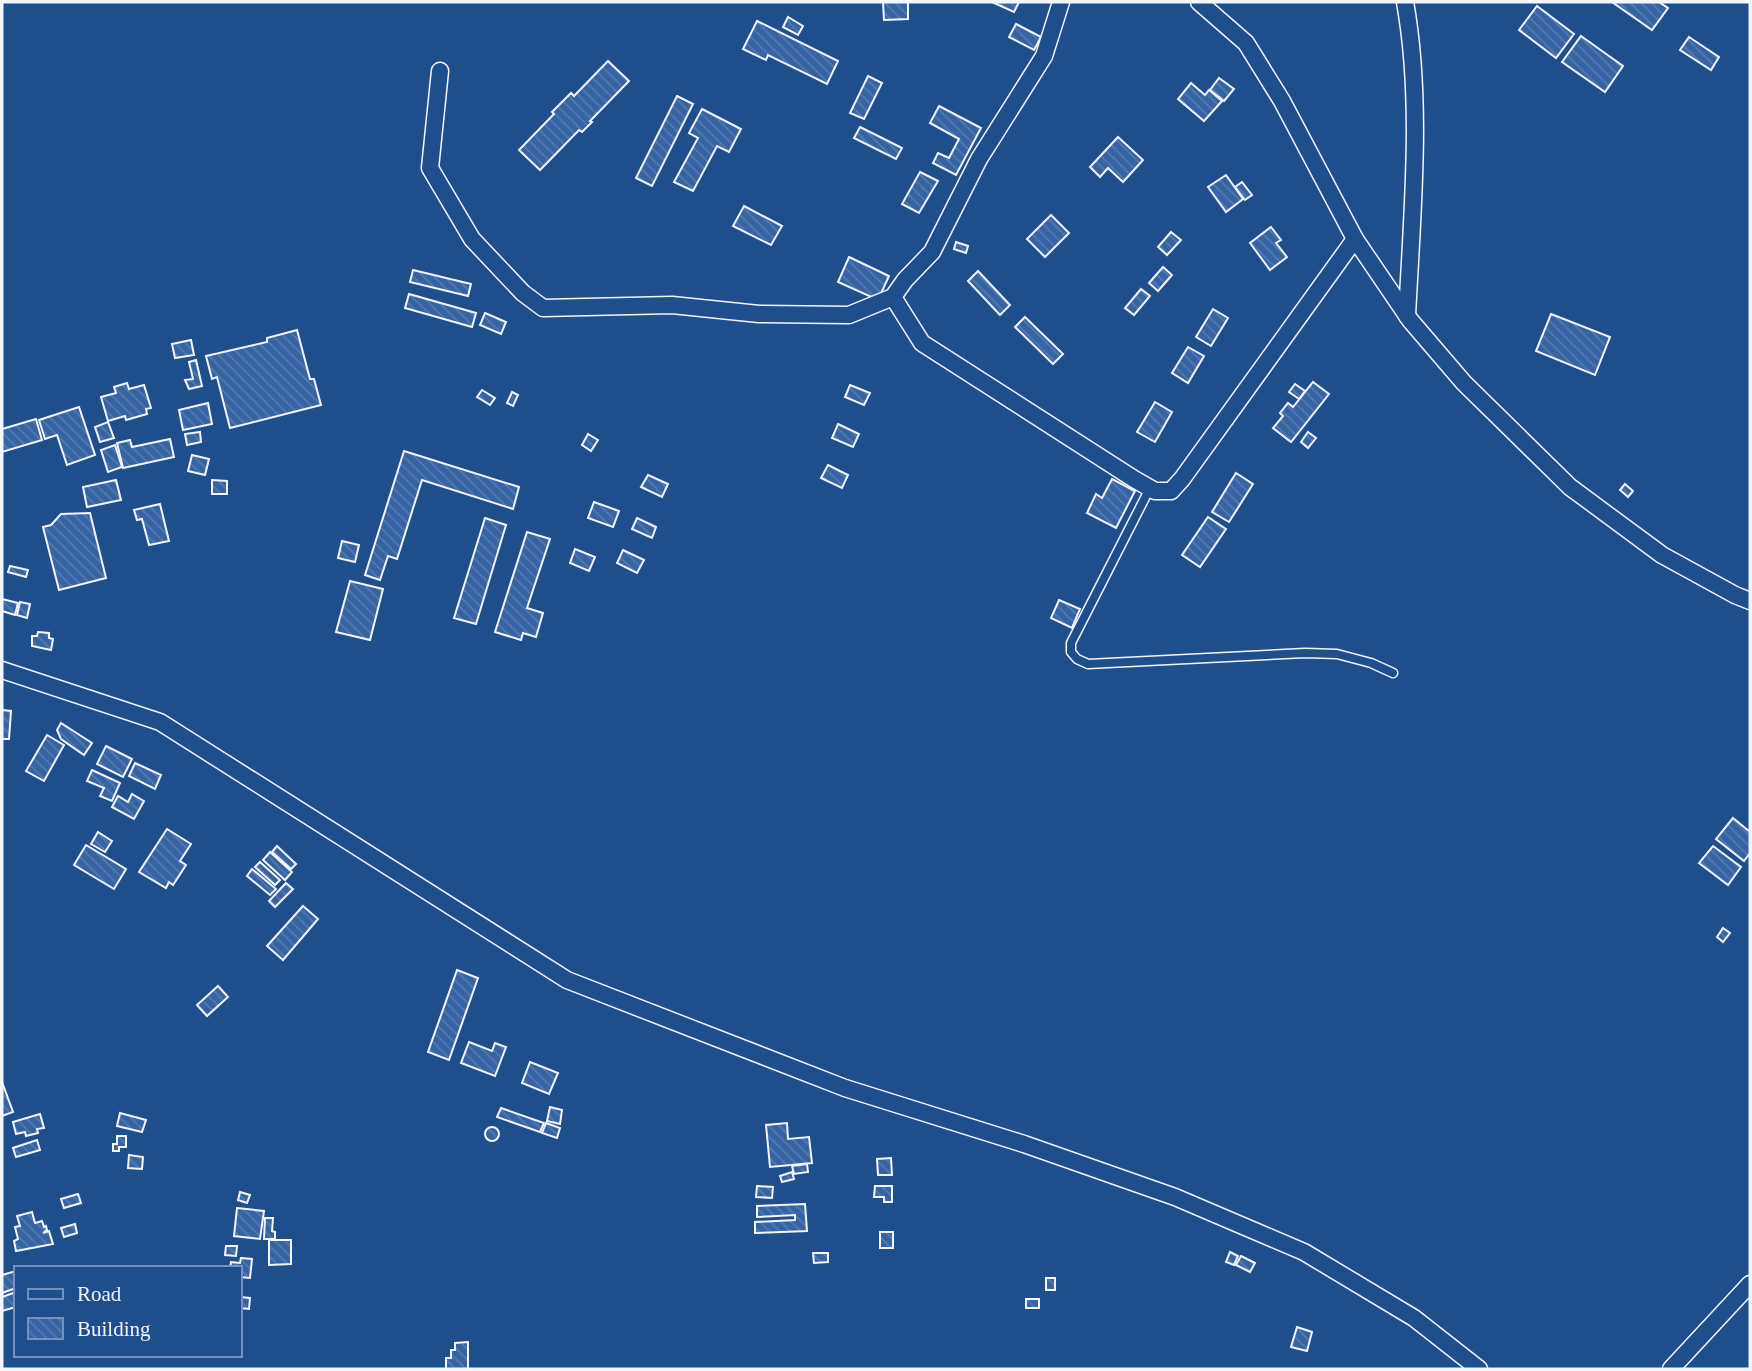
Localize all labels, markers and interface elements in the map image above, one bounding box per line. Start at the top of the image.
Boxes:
legend [14,1266,242,1357]
text: Road [77,1282,122,1306]
text: Building [77,1317,151,1341]

